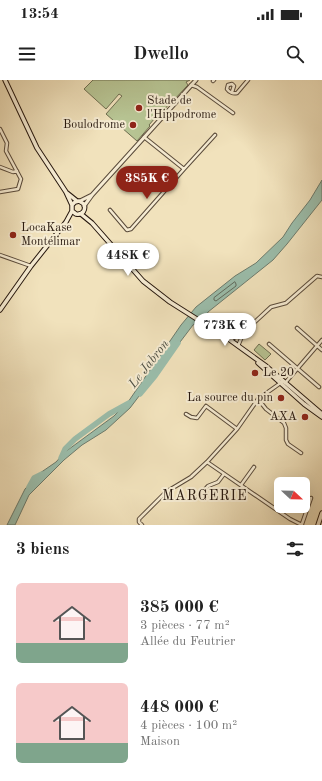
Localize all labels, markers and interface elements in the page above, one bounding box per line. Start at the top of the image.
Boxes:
text: 13:54 [20,7,59,22]
icon: menu [16,43,38,65]
icon: search [284,43,306,65]
text: Dwello [133,45,189,63]
place label: Stade de l'Hippodrome [147,95,217,121]
marker: Stade de l'Hippodrome [134,103,144,113]
place label: Boulodrome [63,119,125,131]
marker: Boulodrome [128,120,138,130]
pin: 385K € [114,166,180,200]
text: 385K € [125,172,169,185]
place label: LocaKase Montélimar [21,222,80,248]
marker: LocaKase Montélimar [8,230,18,240]
pin: 448K € [95,243,161,277]
text: 448K € [106,249,150,262]
pin: 773K € [192,313,258,347]
text: 773K € [203,319,247,332]
water label: Le Jabron [126,337,172,391]
place label: Le 20 [263,367,294,379]
marker: Le 20 [250,368,260,378]
place label: La source du pin [187,392,274,404]
marker: La source du pin [276,393,286,403]
place label: AXA [270,411,297,423]
marker: AXA [300,412,310,422]
north arrow [274,477,310,513]
map controls [274,477,310,513]
district label: MARGERIE [162,489,248,503]
icon: filters [284,538,306,560]
text: 3 biens [16,541,69,558]
icon: home [48,599,96,647]
text: 385 000 € [140,599,219,616]
text: 3 pièces · 77 m² [140,619,230,632]
text: Allée du Feutrier [140,635,235,648]
icon: home [48,699,96,747]
text: 448 000 € [140,699,219,716]
text: 4 pièces · 100 m² [140,719,237,732]
text: Maison [140,735,180,748]

